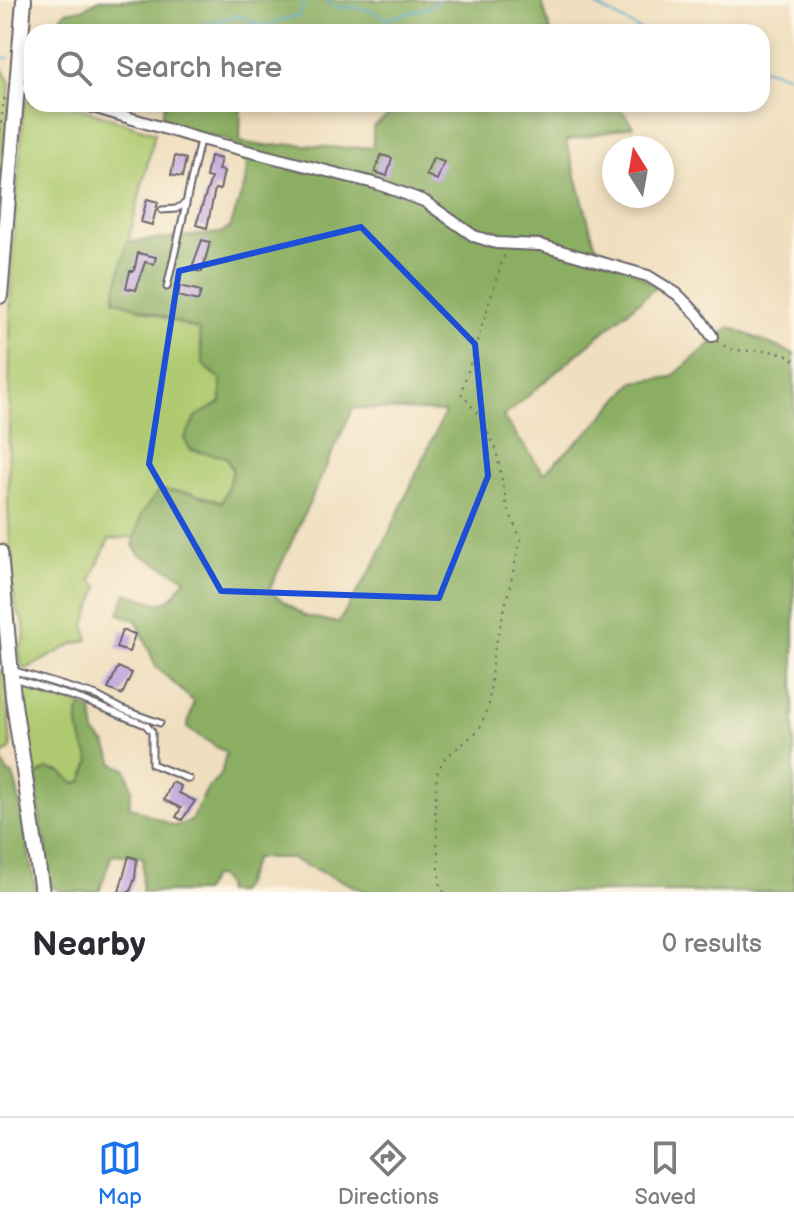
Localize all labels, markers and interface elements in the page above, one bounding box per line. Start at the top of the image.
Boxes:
search box [24,24,770,112]
icon: search [52,46,96,90]
text: Search here [116,50,282,86]
north arrow [602,136,674,208]
text: Nearby [32,924,146,965]
text: 0 results [662,929,762,960]
tab: Map [98,1136,142,1211]
tab: Directions [338,1136,439,1211]
tab: Saved [634,1136,696,1211]

